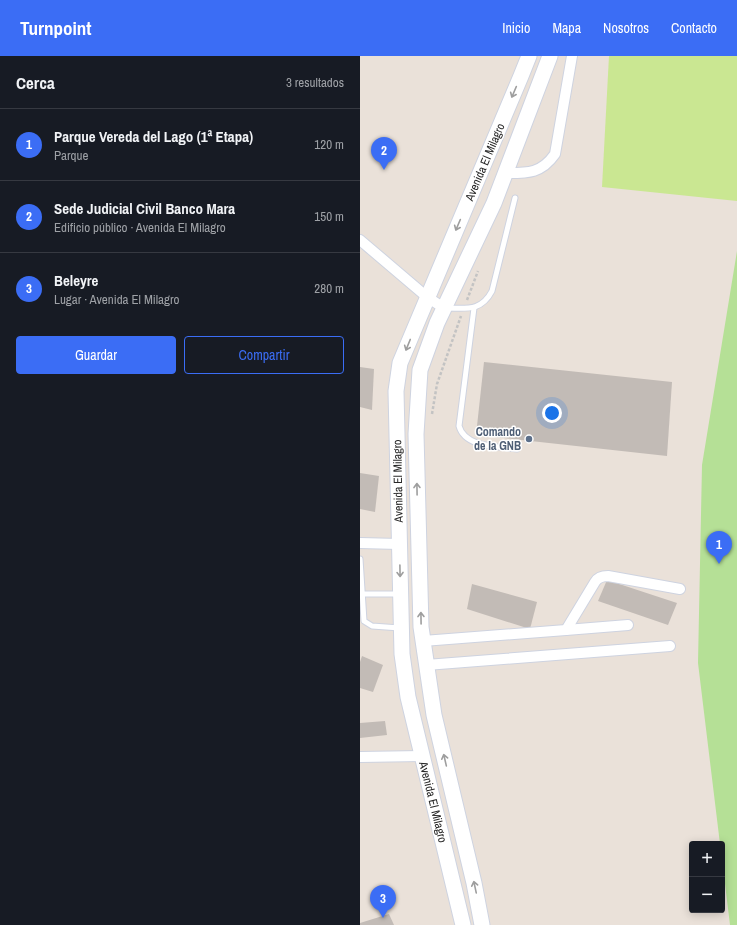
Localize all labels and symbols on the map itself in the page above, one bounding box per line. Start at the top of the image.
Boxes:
one-way arrow [510,86,518,98]
street label: Avenida El Milagro [461,121,509,204]
pin: 2 [371,137,397,170]
one-way arrow [454,218,461,230]
one-way arrow [403,338,411,350]
your location [542,403,562,423]
place label: Comando de la GNB [474,424,521,454]
marker: Comando de la GNB [524,434,534,444]
street label: Avenida El Milagro [389,439,407,524]
one-way arrow [414,483,421,496]
pin: 1 [706,531,732,564]
one-way arrow [396,564,404,577]
one-way arrow [417,612,424,625]
one-way arrow [440,754,448,767]
street label: Avenida El Milagro [415,759,451,844]
one-way arrow [470,881,478,894]
pin: 3 [370,885,396,918]

